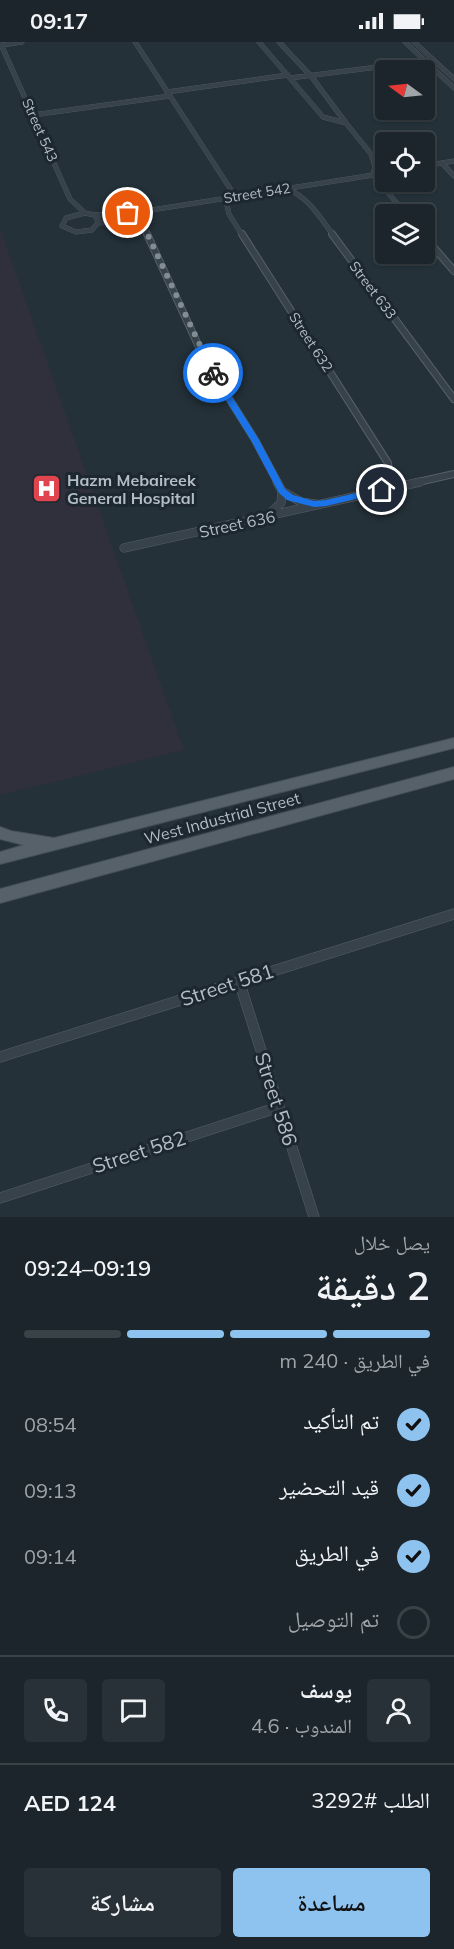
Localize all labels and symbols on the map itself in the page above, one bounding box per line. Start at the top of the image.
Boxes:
north arrow [375,60,435,120]
street label: Street 543 [18,95,62,165]
street label: Street 542 [222,179,292,207]
pin [102,187,153,238]
street label: Street 633 [345,258,401,322]
street label: Street 632 [285,309,337,375]
courier [183,343,243,403]
pin [356,464,407,515]
place label: Hazm Mebaireek General Hospital [67,470,197,508]
hospital icon: Hazm Mebaireek General Hospital [30,473,62,505]
street label: Street 636 [197,506,277,542]
street label: West Industrial Street [142,787,302,848]
street label: Street 581 [177,958,277,1011]
street label: Street 586 [250,1049,303,1149]
street label: Street 582 [89,1125,189,1178]

